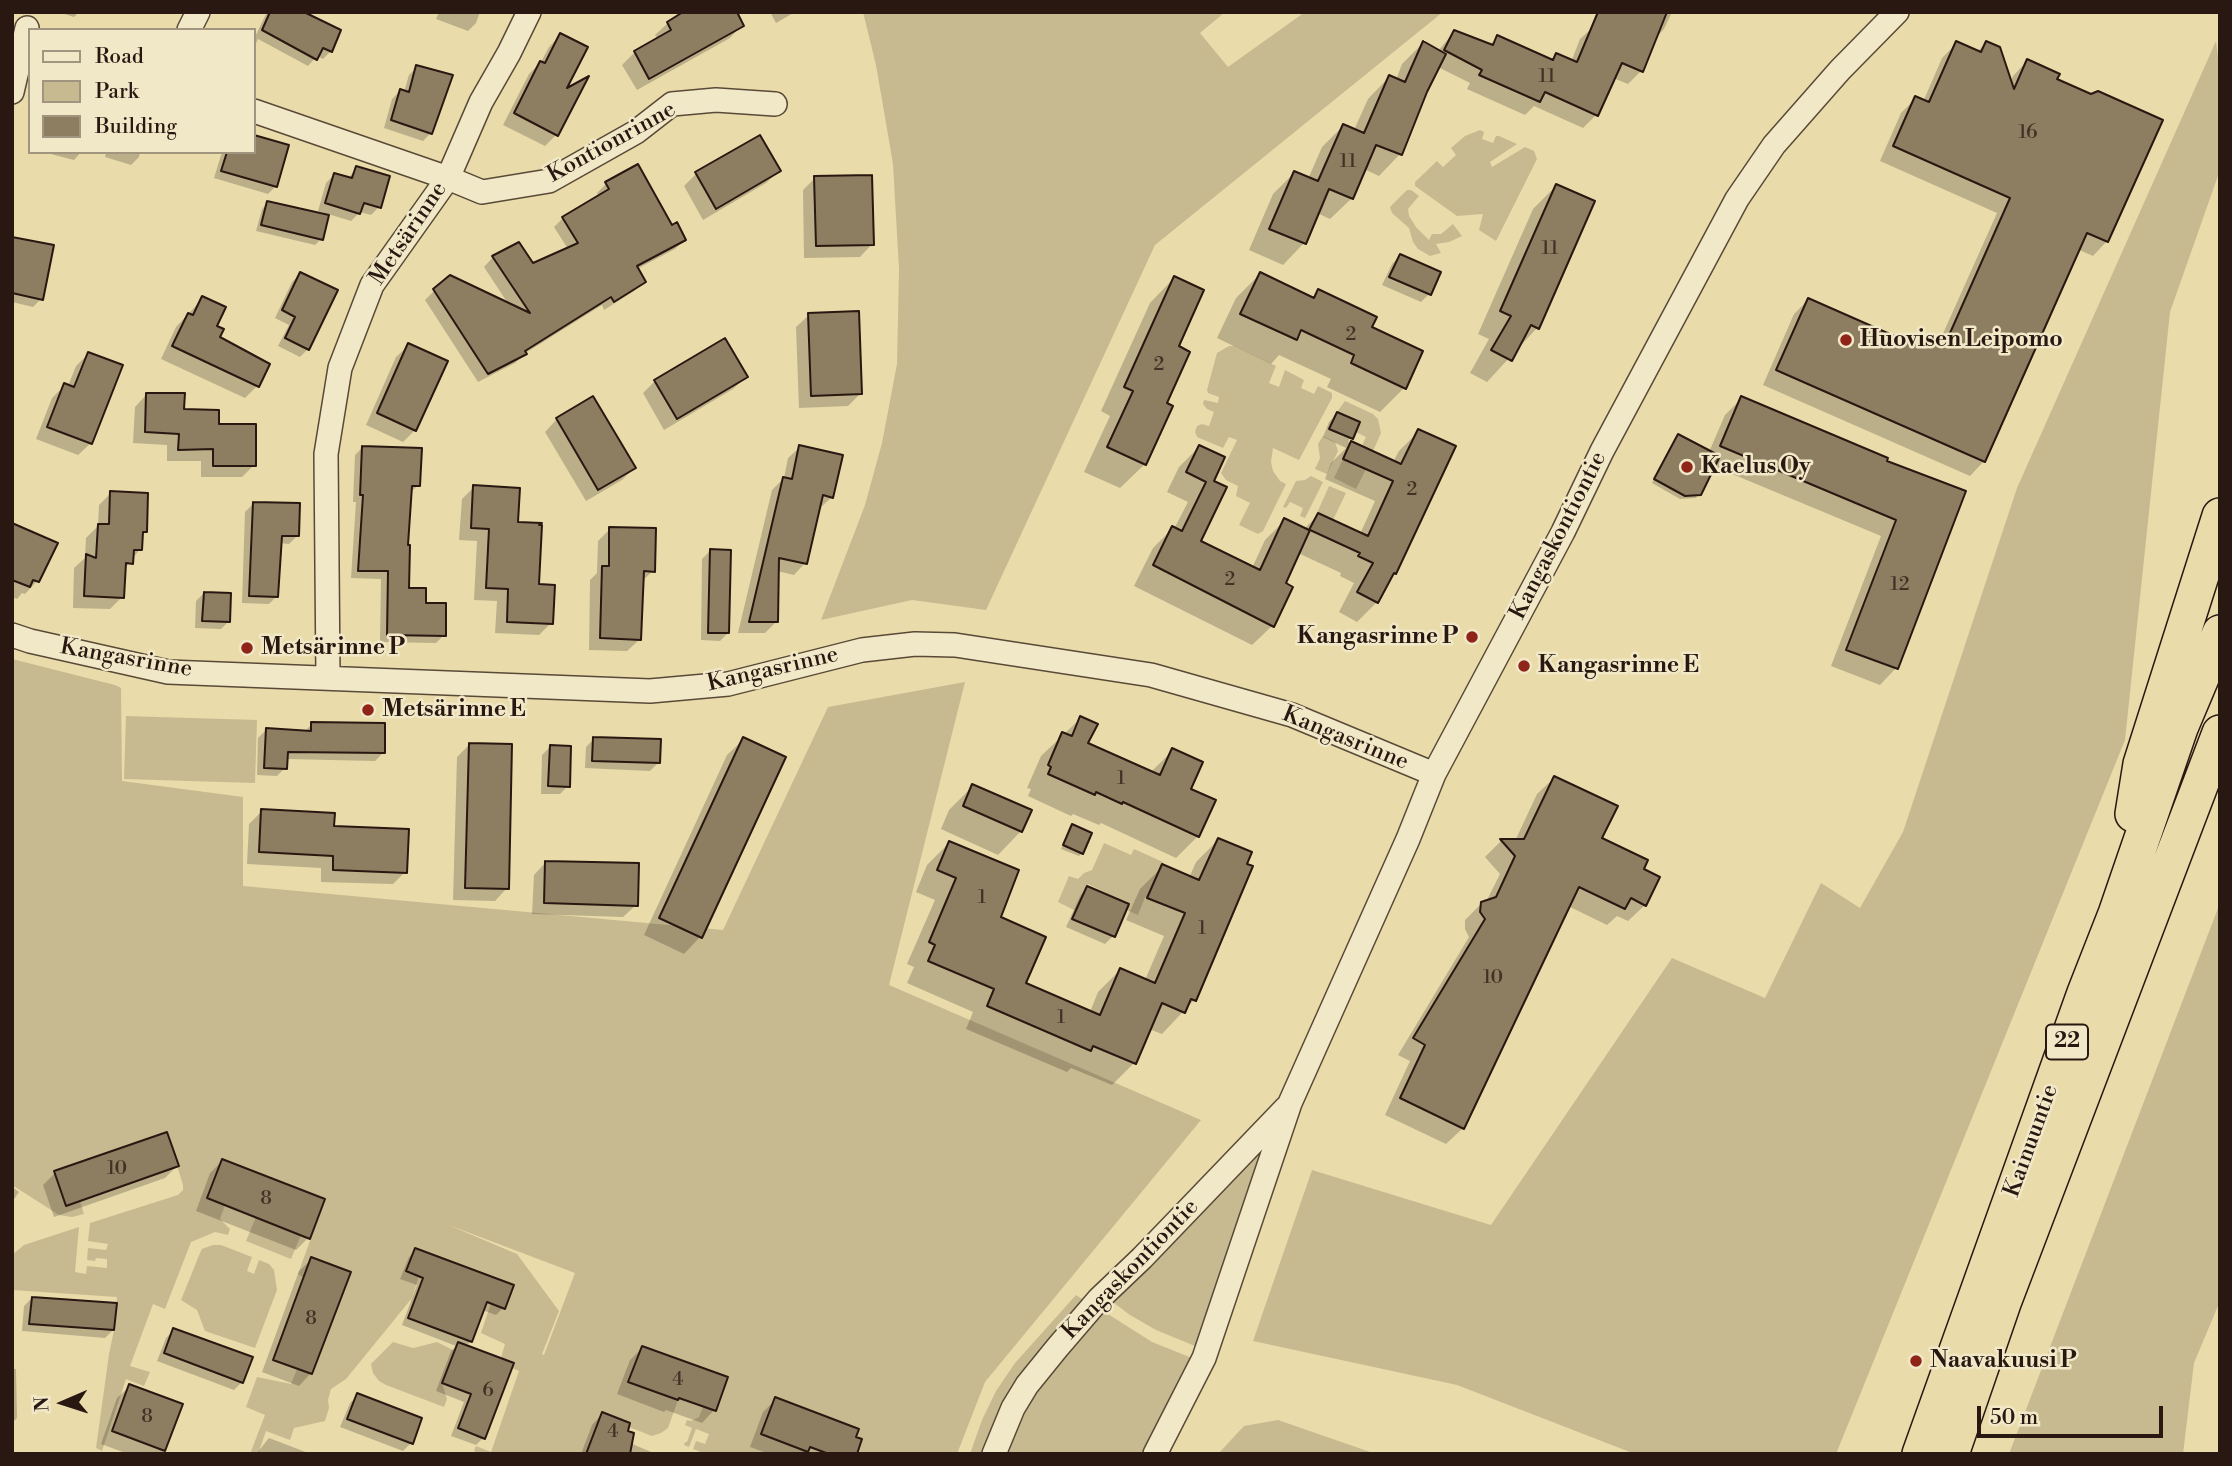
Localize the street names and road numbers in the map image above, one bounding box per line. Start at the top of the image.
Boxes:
street label: Kontionrinne [543,96,681,190]
street label: Metsärinne [364,177,454,291]
street label: Kangaskontiontie [1505,447,1613,625]
street label: Kangasrinne [58,634,194,684]
street label: Kangasrinne [705,642,841,698]
street label: Kangasrinne [1278,701,1412,777]
road number: 22 [2046,1024,2088,1060]
street label: Kainuuntie [1999,1081,2065,1201]
street label: Kangaskontiontie [1057,1194,1205,1346]

